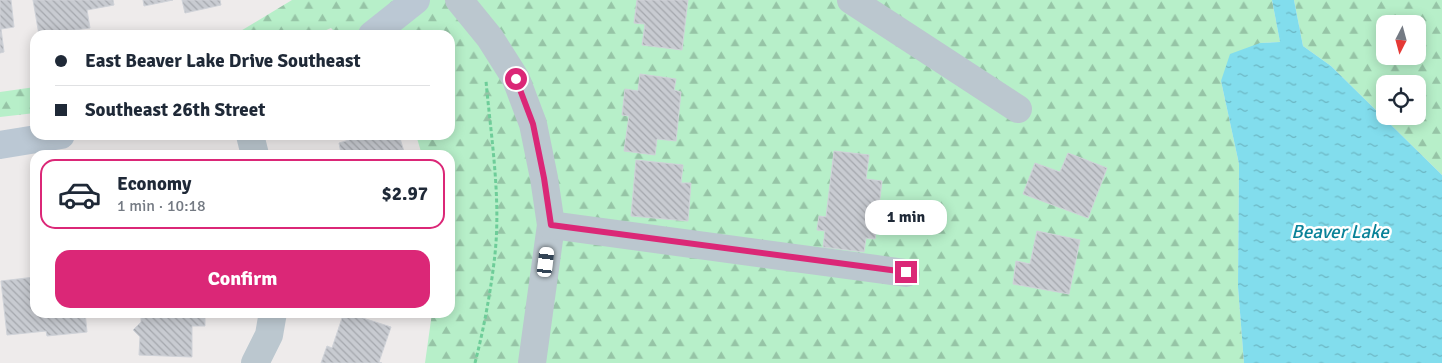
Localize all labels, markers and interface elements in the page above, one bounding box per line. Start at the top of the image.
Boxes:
north arrow [1376,15,1426,65]
map controls [1376,15,1426,125]
text: East Beaver Lake Drive Southeast [85,49,361,73]
route start [505,68,527,90]
button: locate [1376,75,1426,125]
text: Southeast 26th Street [85,98,265,122]
icon: car [57,172,102,217]
text: Economy [117,172,191,196]
text: $2.97 [382,182,428,206]
text: 1 min · 10:18 [117,196,206,216]
callout: 1 min [865,200,947,234]
text: 1 min [887,207,925,227]
water label: Beaver Lake [1291,220,1390,244]
car [536,246,555,278]
button: Confirm [55,250,430,308]
route end [895,261,917,283]

